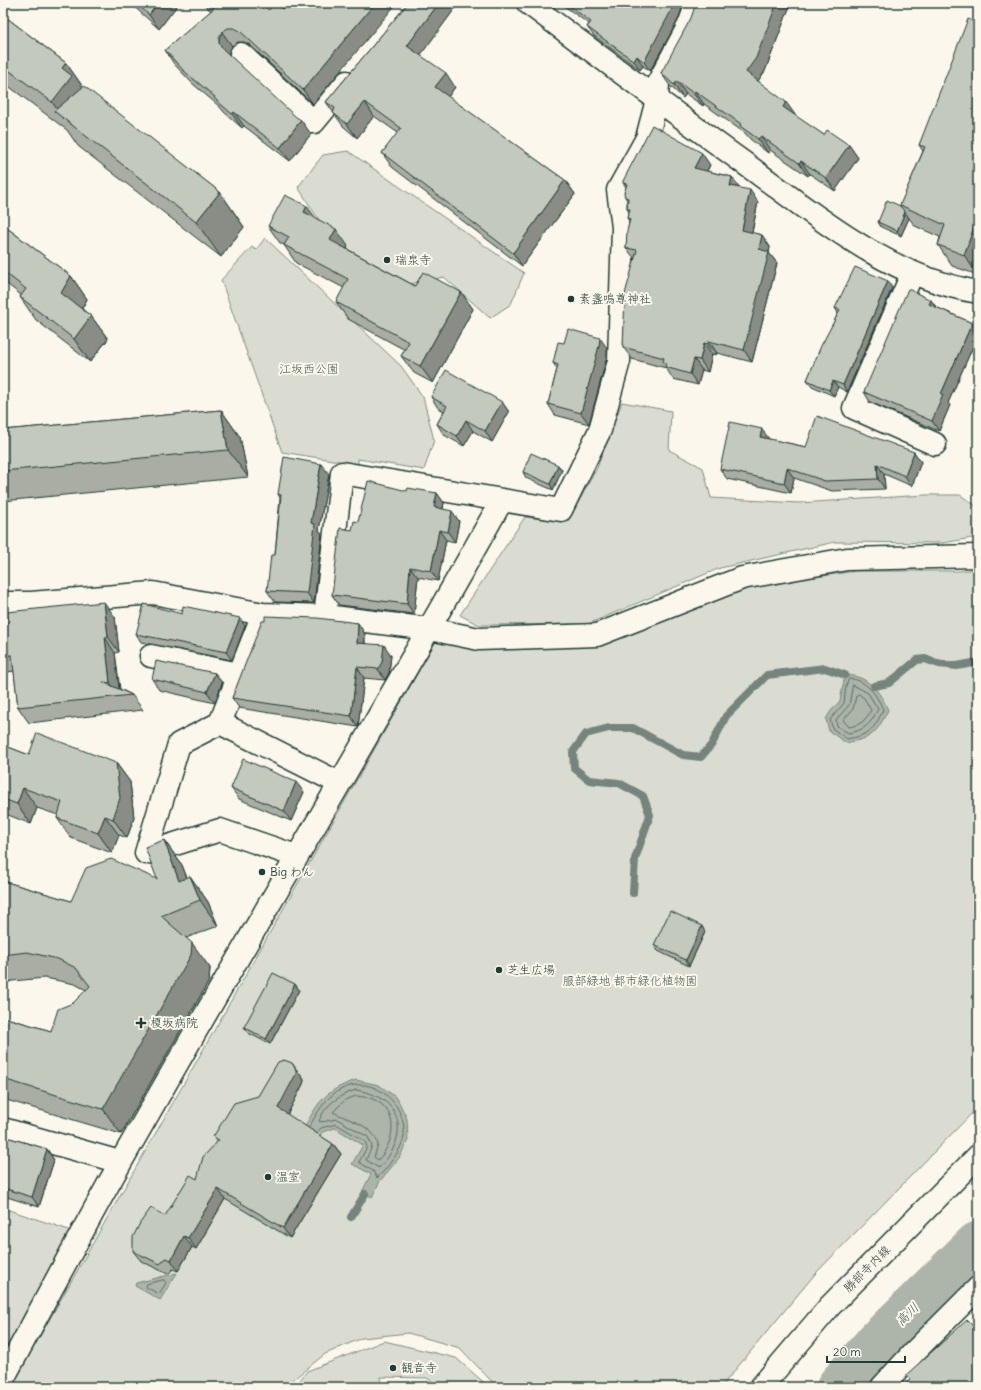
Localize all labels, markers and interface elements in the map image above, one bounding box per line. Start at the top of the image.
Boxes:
place label: 瑞泉寺 [395,252,431,267]
marker: 瑞泉寺 [382,255,392,265]
place label: 素盞嗚尊神社 [579,291,651,306]
marker: 素盞嗚尊神社 [566,294,576,304]
park label: 江坂西公園 [279,361,339,376]
place label: Big わん [270,864,314,879]
marker: Big わん [257,867,267,877]
place label: 芝生広場 [507,962,555,977]
marker: 芝生広場 [494,965,504,975]
park label: 服部緑地 都市緑化植物園 [563,973,697,988]
place label: 榎坂病院 [150,1015,198,1030]
marker: 榎坂病院 [135,1017,147,1029]
place label: 温室 [276,1169,300,1184]
marker: 温室 [263,1172,273,1182]
street label: 勝部寺内線 [840,1242,893,1295]
water label: 高川 [892,1299,923,1330]
scale bar [827,1338,905,1364]
text: 20 m [833,1344,861,1359]
place label: 観音寺 [401,1360,437,1375]
marker: 観音寺 [388,1363,398,1373]

